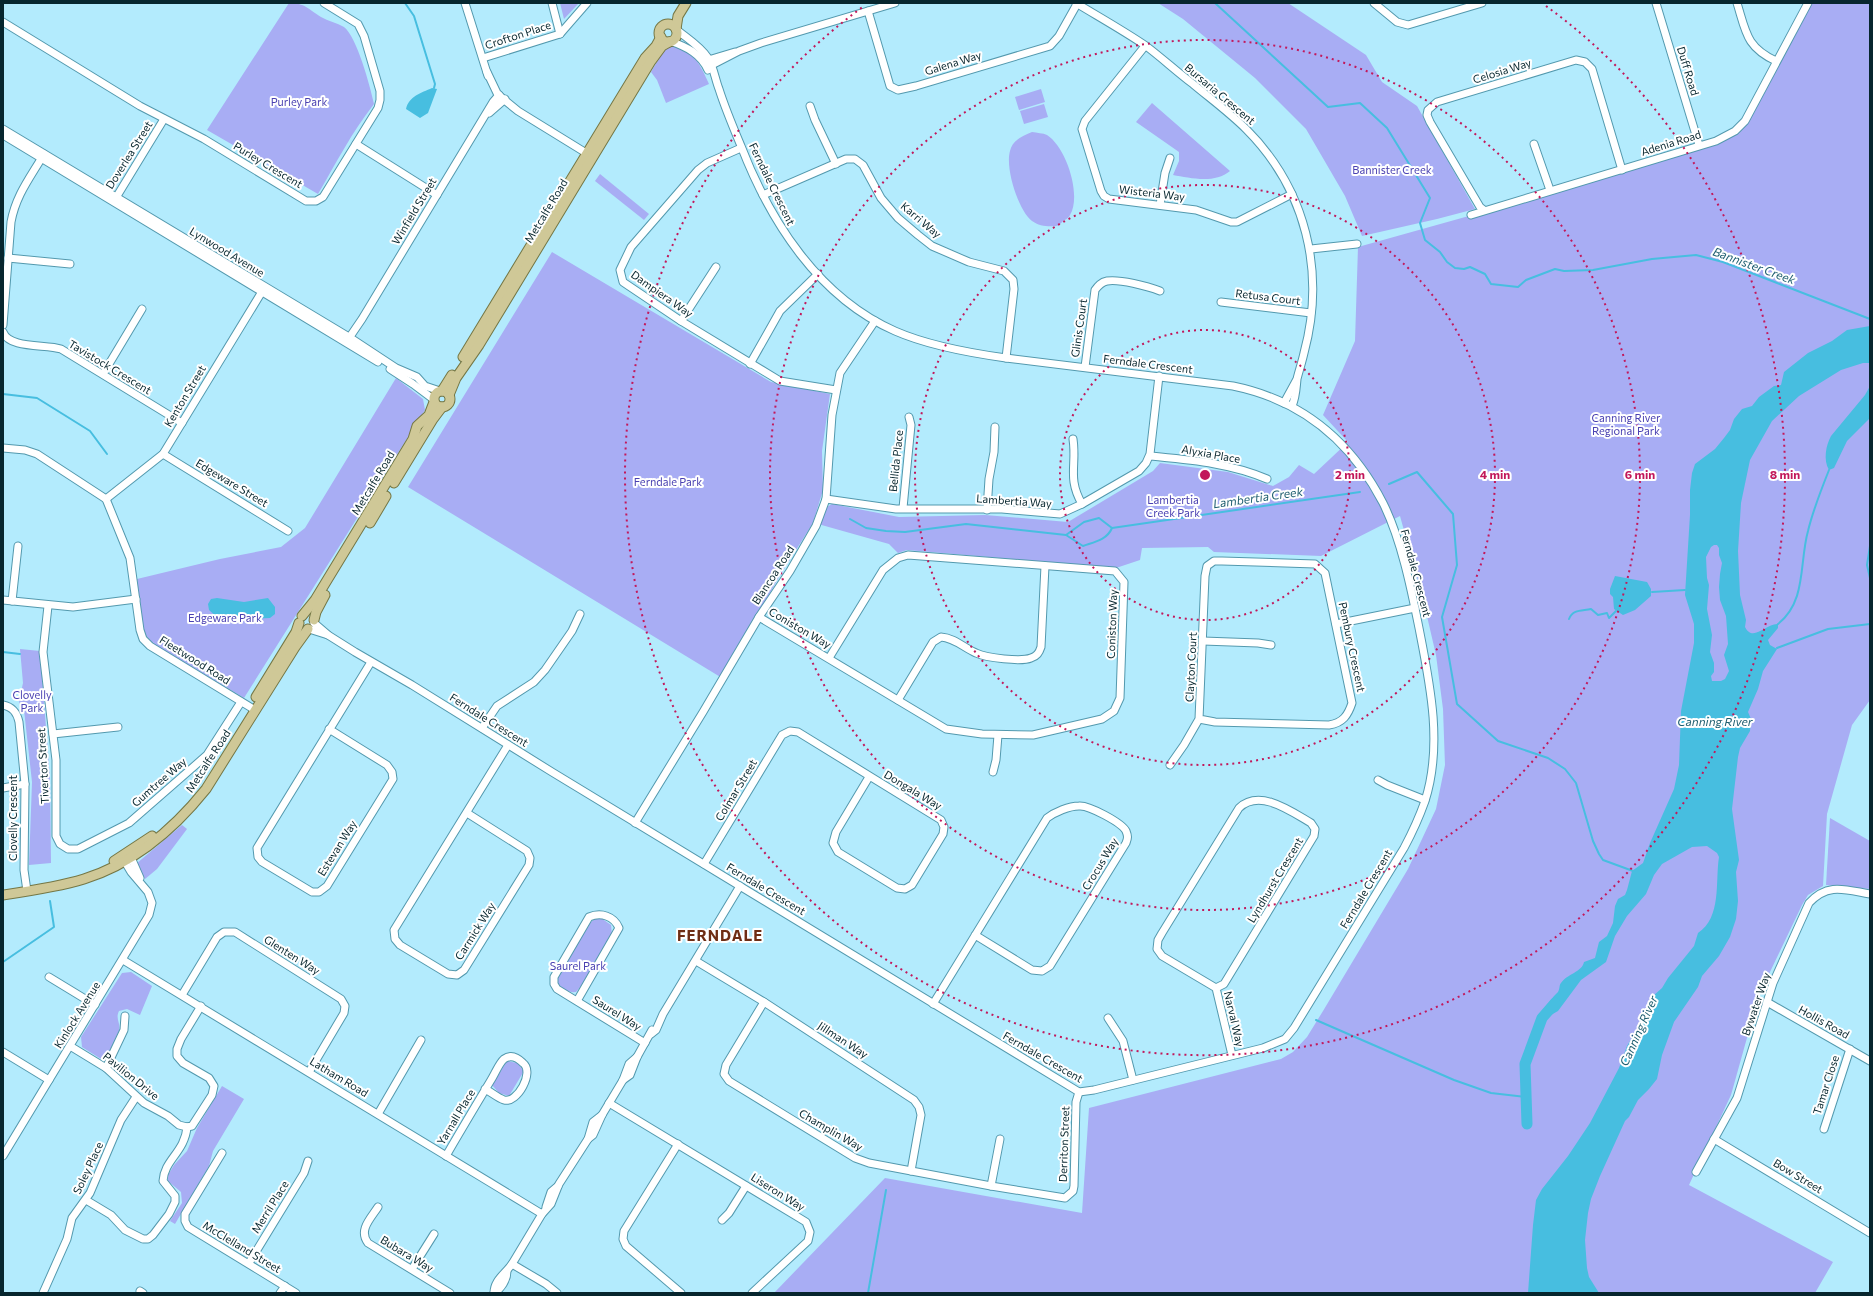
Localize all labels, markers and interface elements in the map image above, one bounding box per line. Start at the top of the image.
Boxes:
street label: Crofton Place [483,18,553,51]
street label: Duff Road [1675,45,1702,97]
street label: Galena Way [923,48,983,77]
street label: Celosia Way [1471,55,1533,86]
street label: Bursaria Crescent [1182,60,1259,127]
park label: Purley Park [271,95,327,108]
street label: Doverlea Street [102,118,155,191]
street label: Adenia Road [1639,127,1702,158]
street label: Purley Crescent [231,139,306,191]
street label: Ferndale Crescent [747,140,798,228]
park label: Bannister Creek [1352,163,1432,176]
street label: Winfield Street [389,175,439,247]
street label: Metcalfe Road [521,176,570,245]
street label: Wisteria Way [1118,182,1186,203]
street label: Karri Way [898,199,944,240]
street label: Lynwood Avenue [188,224,267,279]
water label: Bannister Creek [1711,244,1798,287]
street label: Dampiera Way [629,267,696,320]
street label: Retusa Court [1235,286,1302,307]
street label: Glinis Court [1068,297,1089,358]
street label: Tavistock Crescent [66,337,154,397]
street label: Ferndale Crescent [1103,352,1194,375]
street label: Kenton Street [161,362,208,429]
park label: Canning River Regional Park [1592,411,1661,437]
street label: Bellida Place [886,429,905,493]
street label: Alyxia Place [1181,442,1242,465]
street label: Metcalfe Road [348,448,397,517]
street label: Edgeware Street [194,456,271,510]
text: 2 min [1335,467,1365,481]
text: 4 min [1480,467,1510,481]
text: 6 min [1625,467,1655,481]
text: 8 min [1770,467,1800,481]
centre of rings [1198,468,1212,482]
park label: Ferndale Park [634,475,702,488]
water label: Lambertia Creek [1212,484,1304,510]
street label: Lambertia Way [976,491,1052,510]
park label: Lambertia Creek Park [1146,493,1200,519]
street label: Ferndale Crescent [1399,528,1435,618]
street label: Blancoa Road [749,543,796,607]
street label: Coniston Way [1104,589,1119,659]
street label: Pembury Crescent [1337,601,1368,694]
street label: Coniston Way [767,605,834,651]
park label: Edgeware Park [188,611,262,624]
street label: Clayton Court [1182,631,1199,702]
street label: Fleetwood Road [157,633,233,687]
park label: Clovelly Park [12,688,52,714]
street label: Ferndale Crescent [448,690,531,749]
water label: Canning River [1677,714,1754,728]
street label: Tiverton Street [34,727,51,804]
street label: Metcalfe Road [182,727,233,795]
street label: Gumtree Way [129,754,189,809]
street label: Colmar Street [712,756,759,823]
street label: Dongala Way [882,767,945,812]
street label: Clovelly Crescent [6,775,19,861]
street label: Estevan Way [314,817,359,878]
street label: Lyndhurst Crescent [1244,834,1305,925]
street label: Crocus Way [1079,835,1120,892]
street label: Ferndale Crescent [1337,846,1395,931]
street label: Ferndale Crescent [724,860,809,918]
street label: Carmick Way [452,899,498,962]
district label: FERNDALE [677,926,763,944]
street label: Glenten Way [262,932,323,977]
park label: Saurel Park [550,959,606,972]
street label: Bywater Way [1739,970,1772,1037]
street label: Kinlock Avenue [51,979,102,1050]
street label: Narval Way [1222,990,1247,1048]
street label: Saurel Way [590,992,644,1033]
water label: Canning River [1616,992,1660,1068]
street label: Hollis Road [1797,1002,1852,1041]
street label: Jillman Way [815,1019,871,1062]
street label: Ferndale Crescent [1001,1028,1086,1085]
street label: Pavilion Drive [101,1049,162,1102]
street label: Tamar Close [1810,1053,1841,1116]
street label: Latham Road [308,1054,371,1099]
street label: Yarnall Place [434,1086,477,1147]
street label: Derriton Street [1056,1105,1071,1182]
street label: Champlin Way [797,1106,866,1153]
street label: Soley Place [70,1140,105,1196]
street label: Bow Street [1771,1156,1826,1196]
street label: Liseron Way [749,1170,808,1213]
street label: Merril Place [248,1178,291,1235]
street label: McClelland Street [201,1218,284,1275]
street label: Bubara Way [378,1233,436,1275]

